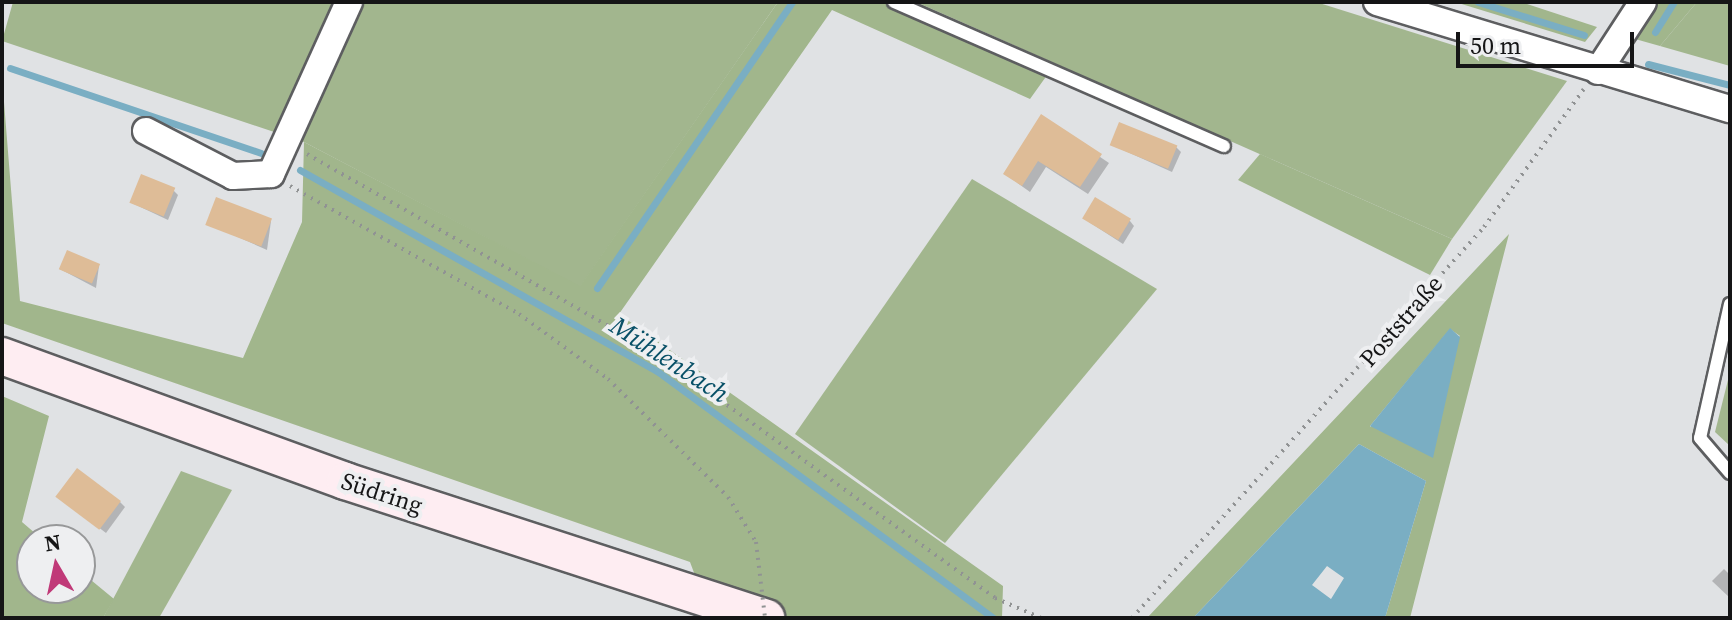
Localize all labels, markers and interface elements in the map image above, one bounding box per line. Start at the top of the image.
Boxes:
scale bar [1460,16,1638,66]
text: 50 m [1470,29,1521,62]
street label: Poststraße [1353,269,1449,373]
water label: Mühlenbach [604,310,734,410]
street label: Südring [338,466,426,520]
north arrow [16,524,96,604]
text: N [42,526,63,558]

